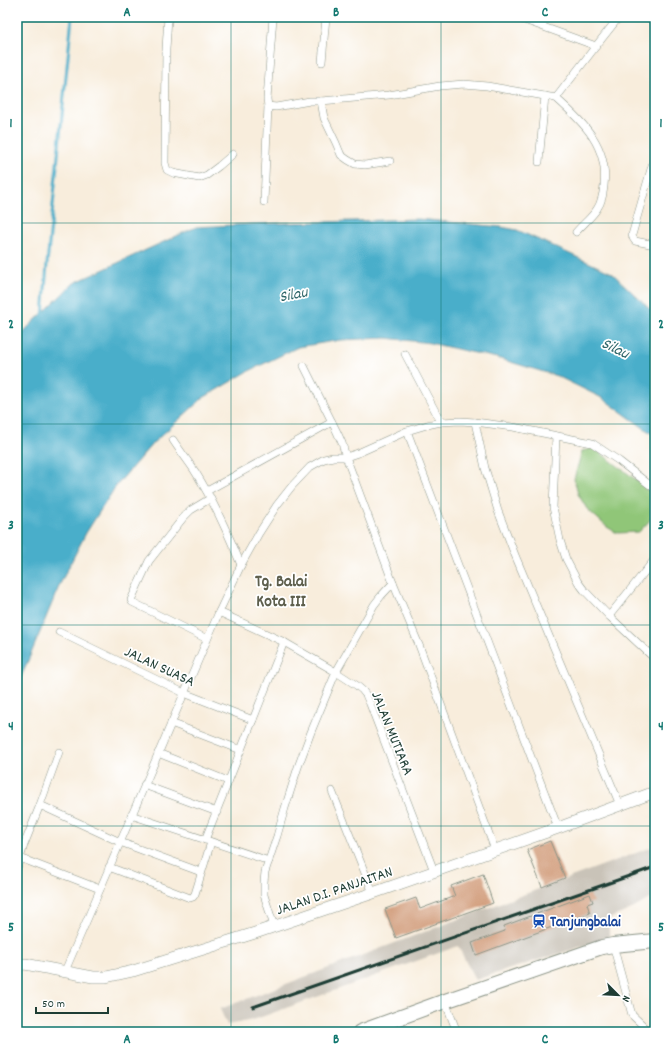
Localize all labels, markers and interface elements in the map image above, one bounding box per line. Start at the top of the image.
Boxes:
text: A [123,4,131,23]
text: B [333,4,339,23]
text: C [542,4,549,23]
text: 1 [10,115,13,134]
text: 1 [660,115,663,134]
water label: Silau [277,281,311,309]
text: 2 [8,316,14,335]
text: 2 [658,316,664,335]
water label: Silau [597,333,634,366]
text: 3 [8,517,14,536]
text: 3 [658,517,664,536]
district label: Tg. Balai Kota III [255,571,308,615]
street label: JALAN SUASA [120,642,198,694]
street label: JALAN MUTIARA [364,688,418,779]
text: 4 [8,718,14,737]
text: 4 [658,718,664,737]
street label: JALAN D.I. PANJAITAN [273,862,396,922]
place label: Tanjungbalai [550,912,621,934]
station icon: Tanjungbalai [531,913,547,929]
text: 5 [8,919,14,938]
text: 5 [658,919,664,938]
north arrow [598,975,638,1015]
scale bar [36,989,108,1015]
text: N [617,993,634,1005]
text: 50 m [42,996,65,1013]
text: A [123,1031,131,1049]
text: B [333,1031,339,1049]
text: C [542,1031,549,1049]

